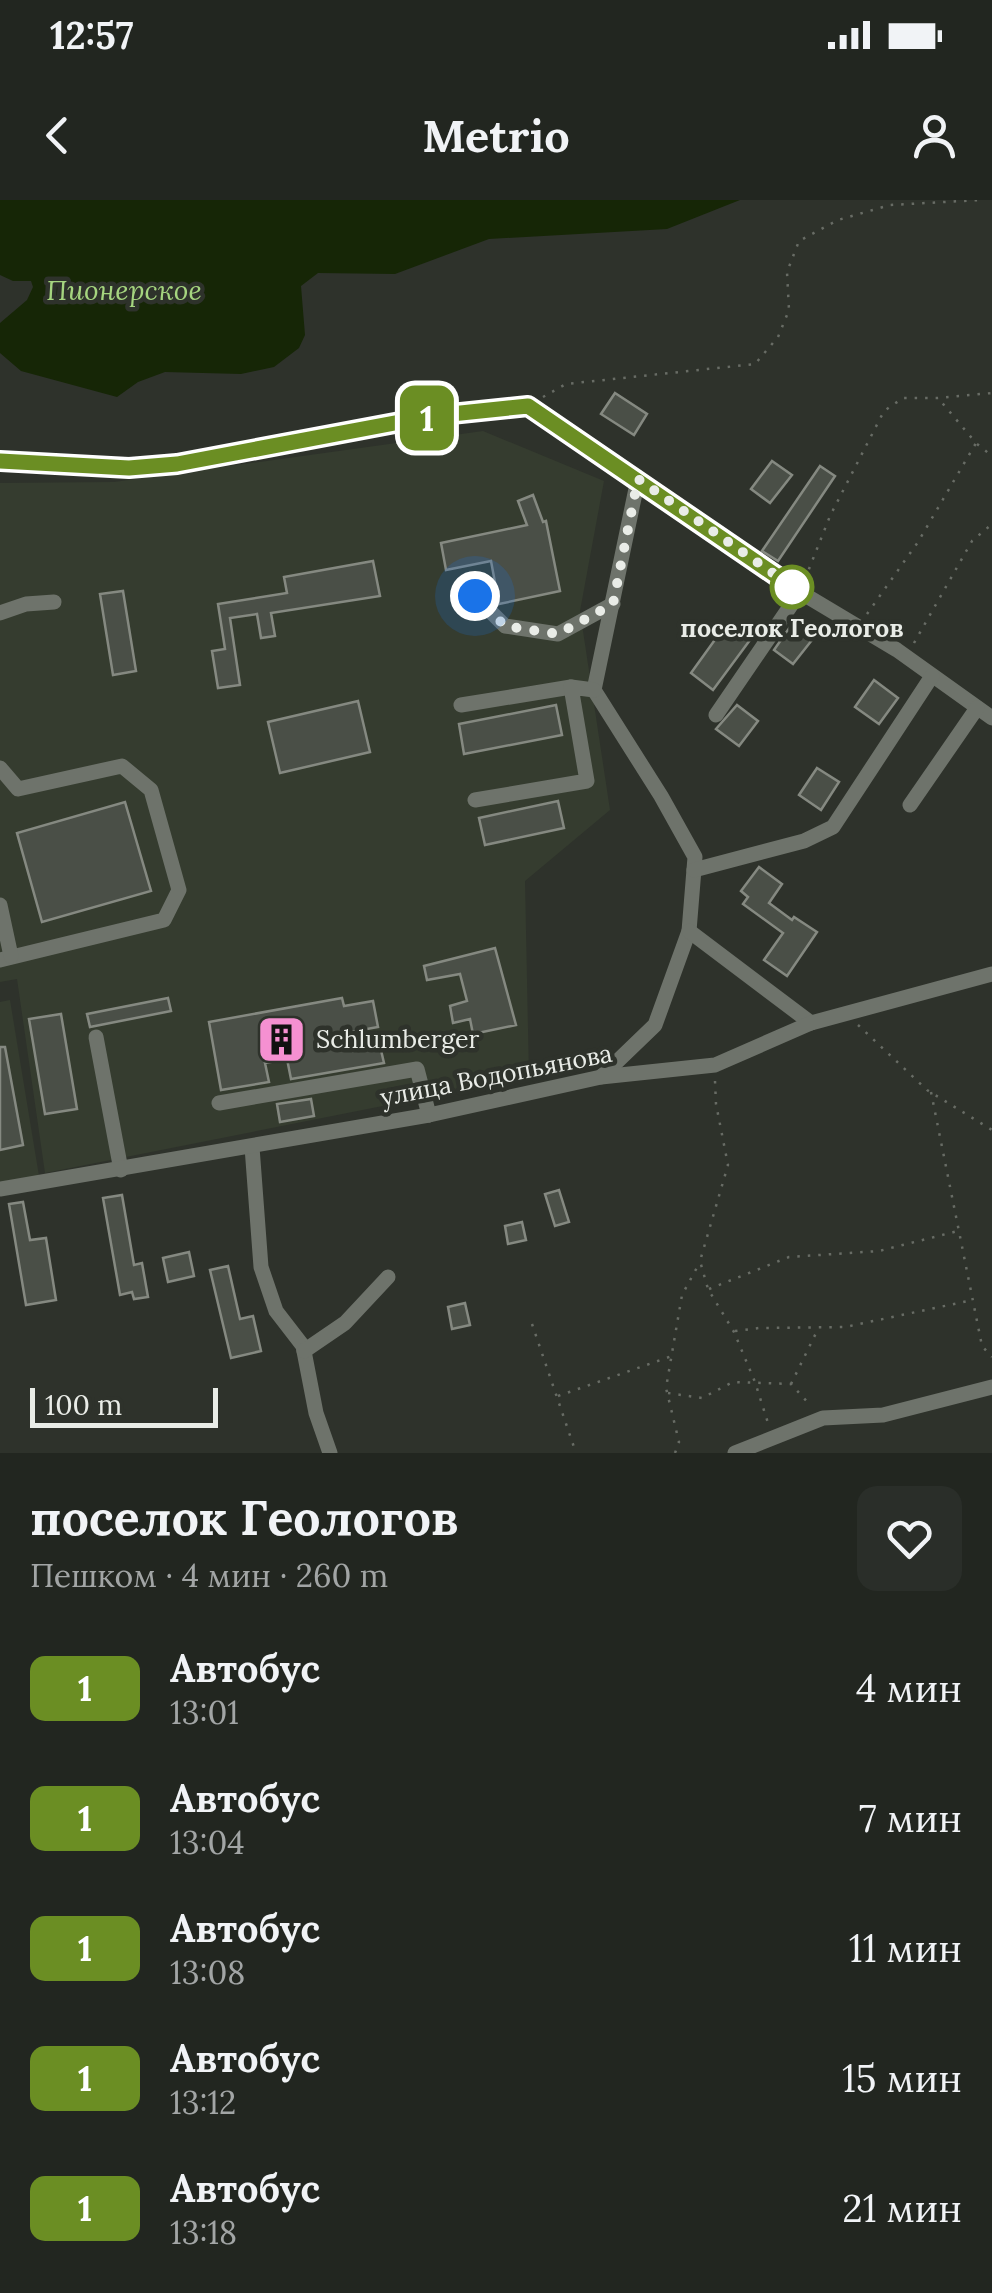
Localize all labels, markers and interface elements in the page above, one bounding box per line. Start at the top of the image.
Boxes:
text: 12:57 [50,11,134,59]
text: Metrio [422,107,570,164]
icon: back [30,108,85,163]
icon: person [907,108,962,163]
water label: Пионерское [46,272,202,308]
line badge: 1 [394,386,460,450]
text: 1 [420,396,434,441]
marker: поселок Геологов [771,566,813,608]
your location [450,571,500,621]
place label: поселок Геологов [680,612,904,644]
building icon: Schlumberger [255,1013,307,1065]
place label: Schlumberger [316,1023,480,1055]
street label: улица Водопьянова [377,1037,615,1113]
scale bar [30,1383,218,1428]
text: 100 m [45,1387,122,1423]
button: heart [857,1486,962,1591]
text: поселок Геологов [30,1487,459,1548]
text: Пешком · 4 мин · 260 m [30,1555,388,1596]
text: Автобус [170,1644,320,1692]
text: 4 мин [856,1664,962,1712]
text: 1 [78,1666,92,1711]
text: 13:01 [170,1692,239,1733]
text: Автобус [170,1774,320,1822]
text: 7 мин [859,1794,962,1842]
text: 1 [78,1796,92,1841]
text: 13:04 [170,1822,245,1863]
text: Автобус [170,1904,320,1952]
text: 11 мин [849,1924,962,1972]
text: 1 [78,1926,92,1971]
text: 13:08 [170,1952,245,1993]
text: Автобус [170,2034,320,2082]
text: 15 мин [842,2054,962,2102]
text: 1 [78,2056,92,2101]
text: 13:12 [170,2082,236,2123]
text: Автобус [170,2164,320,2212]
text: 21 мин [842,2184,962,2232]
text: 1 [78,2186,92,2231]
text: 13:18 [170,2212,237,2253]

